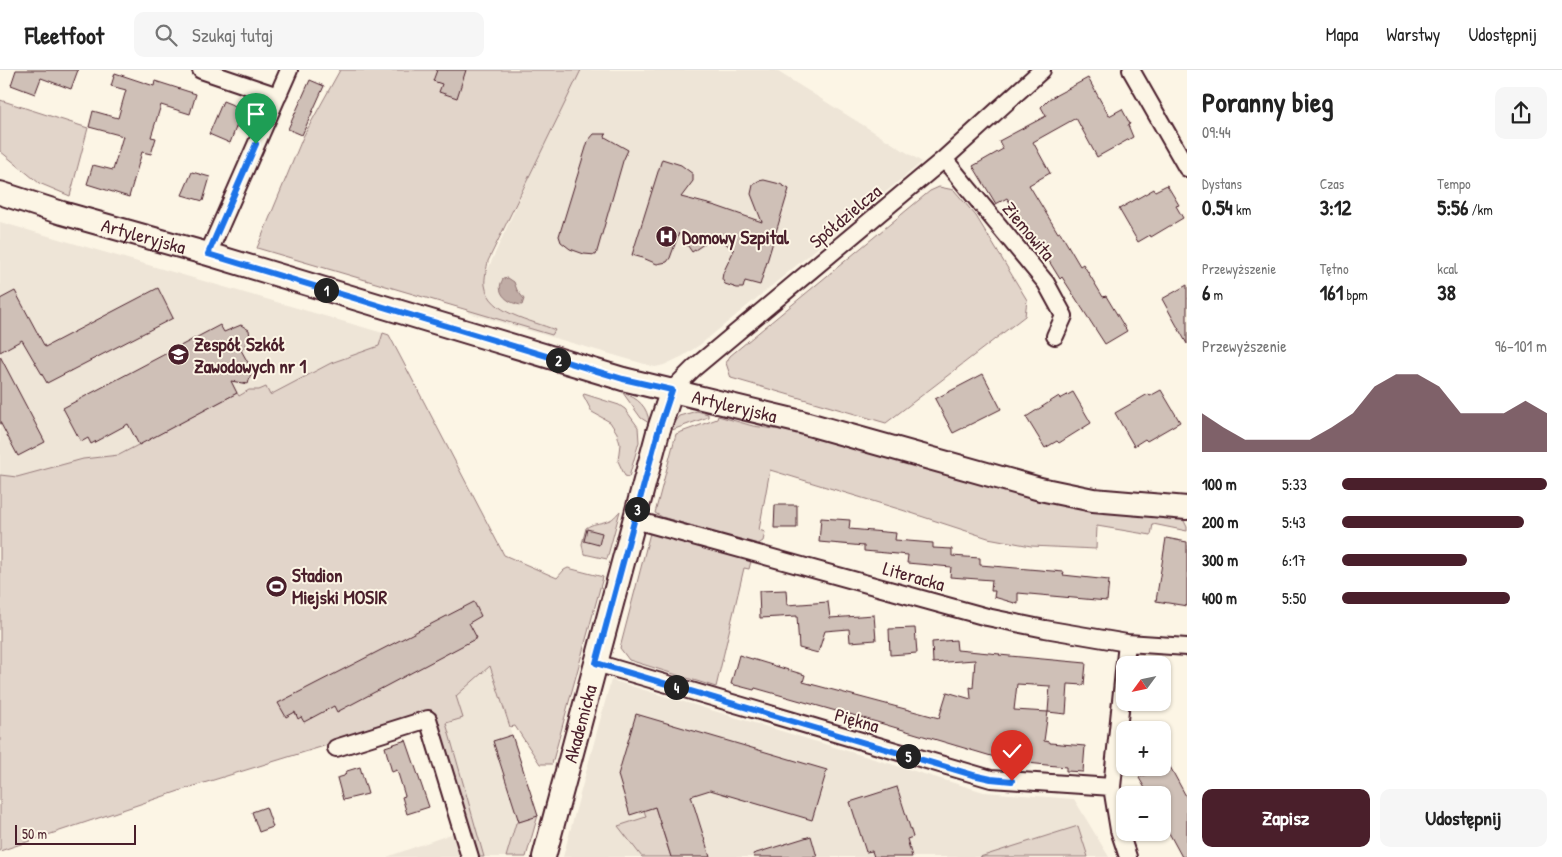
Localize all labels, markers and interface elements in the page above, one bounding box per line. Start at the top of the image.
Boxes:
search box [134,12,484,57]
text: Fleetfoot [25,19,104,51]
icon: search [152,21,180,49]
text: Szukaj tutaj [192,22,273,48]
text: Mapa [1326,22,1358,47]
text: Warstwy [1386,22,1440,47]
text: Udostępnij [1468,22,1537,47]
text: Poranny bieg [1202,83,1334,121]
button: share [1495,87,1547,139]
pin [235,93,277,144]
icon: arrive [242,100,270,128]
text: 09:44 [1202,121,1231,143]
text: Dystans [1202,174,1242,193]
text: Czas [1320,174,1344,193]
text: Tempo [1437,174,1471,193]
street label: Spółdzielcza [803,178,887,254]
text: 0.54 [1202,193,1233,222]
text: 3:12 [1320,193,1351,222]
text: 5:56 [1437,193,1468,222]
street label: Ziemowita [997,196,1062,266]
text: km [1233,200,1251,219]
text: /km [1468,200,1493,219]
street label: Artyleryjska [99,212,189,260]
place label: Domowy Szpital [682,224,790,251]
hospital icon: Domowy Szpital [654,225,678,249]
text: Przewyższenie [1202,259,1276,278]
text: Tętno [1320,259,1349,278]
text: kcal [1437,259,1458,278]
pin: 1 [314,278,338,302]
text: 6 [1202,278,1210,307]
text: 161 [1320,278,1343,307]
text: 38 [1437,278,1456,307]
text: 1 [324,281,329,300]
text: m [1210,285,1223,304]
text: bpm [1343,285,1368,304]
place label: Zespół Szkół Zawodowych nr 1 [194,331,306,380]
text: Przewyższenie [1202,335,1287,357]
text: 96–101 m [1495,335,1547,357]
school or university icon: Zespół Szkół Zawodowych nr 1 [166,343,190,367]
pin: 2 [546,348,570,372]
text: 2 [555,351,562,370]
street label: Artyleryjska [690,383,780,429]
text: 100 m [1202,473,1237,495]
text: 5:33 [1282,473,1307,495]
pin: 3 [624,496,650,522]
text: 3 [634,500,641,519]
text: 200 m [1202,511,1238,533]
text: 5:43 [1282,511,1306,533]
text: 300 m [1202,549,1238,571]
text: 6:17 [1282,549,1306,571]
street label: Literacka [880,555,948,597]
place label: Stadion Miejski MOSIR [292,562,387,610]
sports icon: Stadion Miejski MOSIR [264,574,288,598]
text: 400 m [1202,587,1237,609]
text: 5:50 [1282,587,1306,609]
north arrow [1116,656,1171,711]
map controls [1116,656,1171,841]
pin: 4 [664,674,688,700]
text: 4 [674,678,679,697]
street label: Akademicka [557,681,603,765]
street label: Piękna [832,701,883,739]
button: + [1116,721,1171,776]
pin [991,730,1033,781]
icon: check [998,737,1026,765]
pin: 5 [896,744,920,768]
text: 5 [906,747,911,766]
button: − [1116,786,1171,841]
button: Zapisz [1202,789,1370,847]
button: Udostępnij [1380,789,1547,847]
scale bar [15,822,136,845]
text: 50 m [22,824,47,843]

